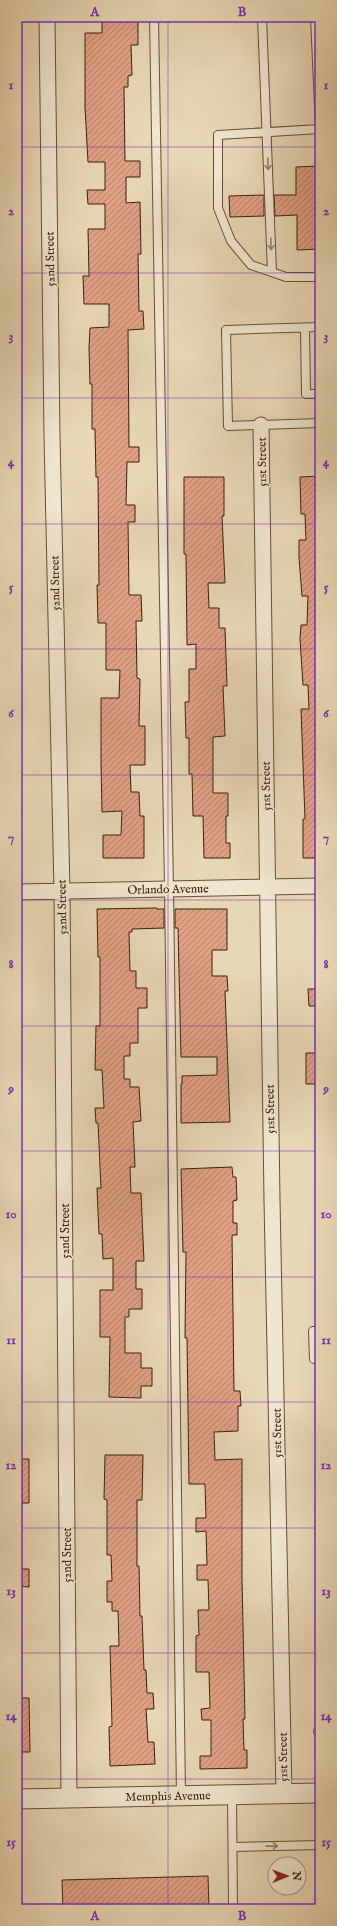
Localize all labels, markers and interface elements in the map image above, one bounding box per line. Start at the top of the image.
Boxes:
text: A [90,4,101,21]
text: B [238,4,247,21]
text: 1 [9,77,14,94]
text: 1 [324,77,329,94]
one-way arrow [265,157,272,170]
text: 2 [8,203,14,220]
text: 2 [323,203,329,220]
street label: 52nd Street [43,231,58,287]
one-way arrow [267,237,275,250]
text: 3 [9,328,14,345]
text: 3 [324,328,329,345]
street label: 51st Street [255,437,270,487]
text: 4 [8,454,15,471]
text: 4 [323,454,330,471]
street label: 52nd Street [48,555,63,611]
text: 5 [9,579,14,596]
text: 5 [324,579,329,596]
text: 6 [8,705,14,722]
text: 6 [323,705,329,722]
street label: 51st Street [259,761,274,811]
text: 7 [8,830,14,847]
text: 7 [323,830,329,847]
street label: 52nd Street [55,879,70,935]
street label: Orlando Avenue [127,881,209,898]
text: 8 [8,956,14,973]
text: 8 [323,956,329,973]
text: 9 [7,1081,14,1098]
text: 9 [322,1081,329,1098]
street label: 51st Street [263,1084,278,1134]
street label: 52nd Street [58,1203,73,1259]
text: 10 [5,1206,17,1223]
text: 10 [320,1206,332,1223]
text: 11 [6,1332,16,1349]
text: 11 [321,1332,331,1349]
street label: 51st Street [270,1408,285,1458]
text: 12 [6,1457,16,1474]
text: 12 [321,1457,331,1474]
street label: 52nd Street [60,1527,75,1583]
text: 13 [6,1583,16,1600]
text: 13 [321,1583,331,1600]
text: 14 [5,1708,17,1725]
text: 14 [320,1708,332,1725]
street label: 51st Street [276,1732,291,1782]
street label: Memphis Avenue [125,1788,211,1806]
text: 15 [6,1834,16,1851]
text: 15 [321,1834,331,1851]
one-way arrow [265,1842,278,1850]
north arrow [267,1856,307,1896]
text: N [289,1870,303,1881]
text: A [90,1908,101,1925]
text: B [238,1908,247,1925]

